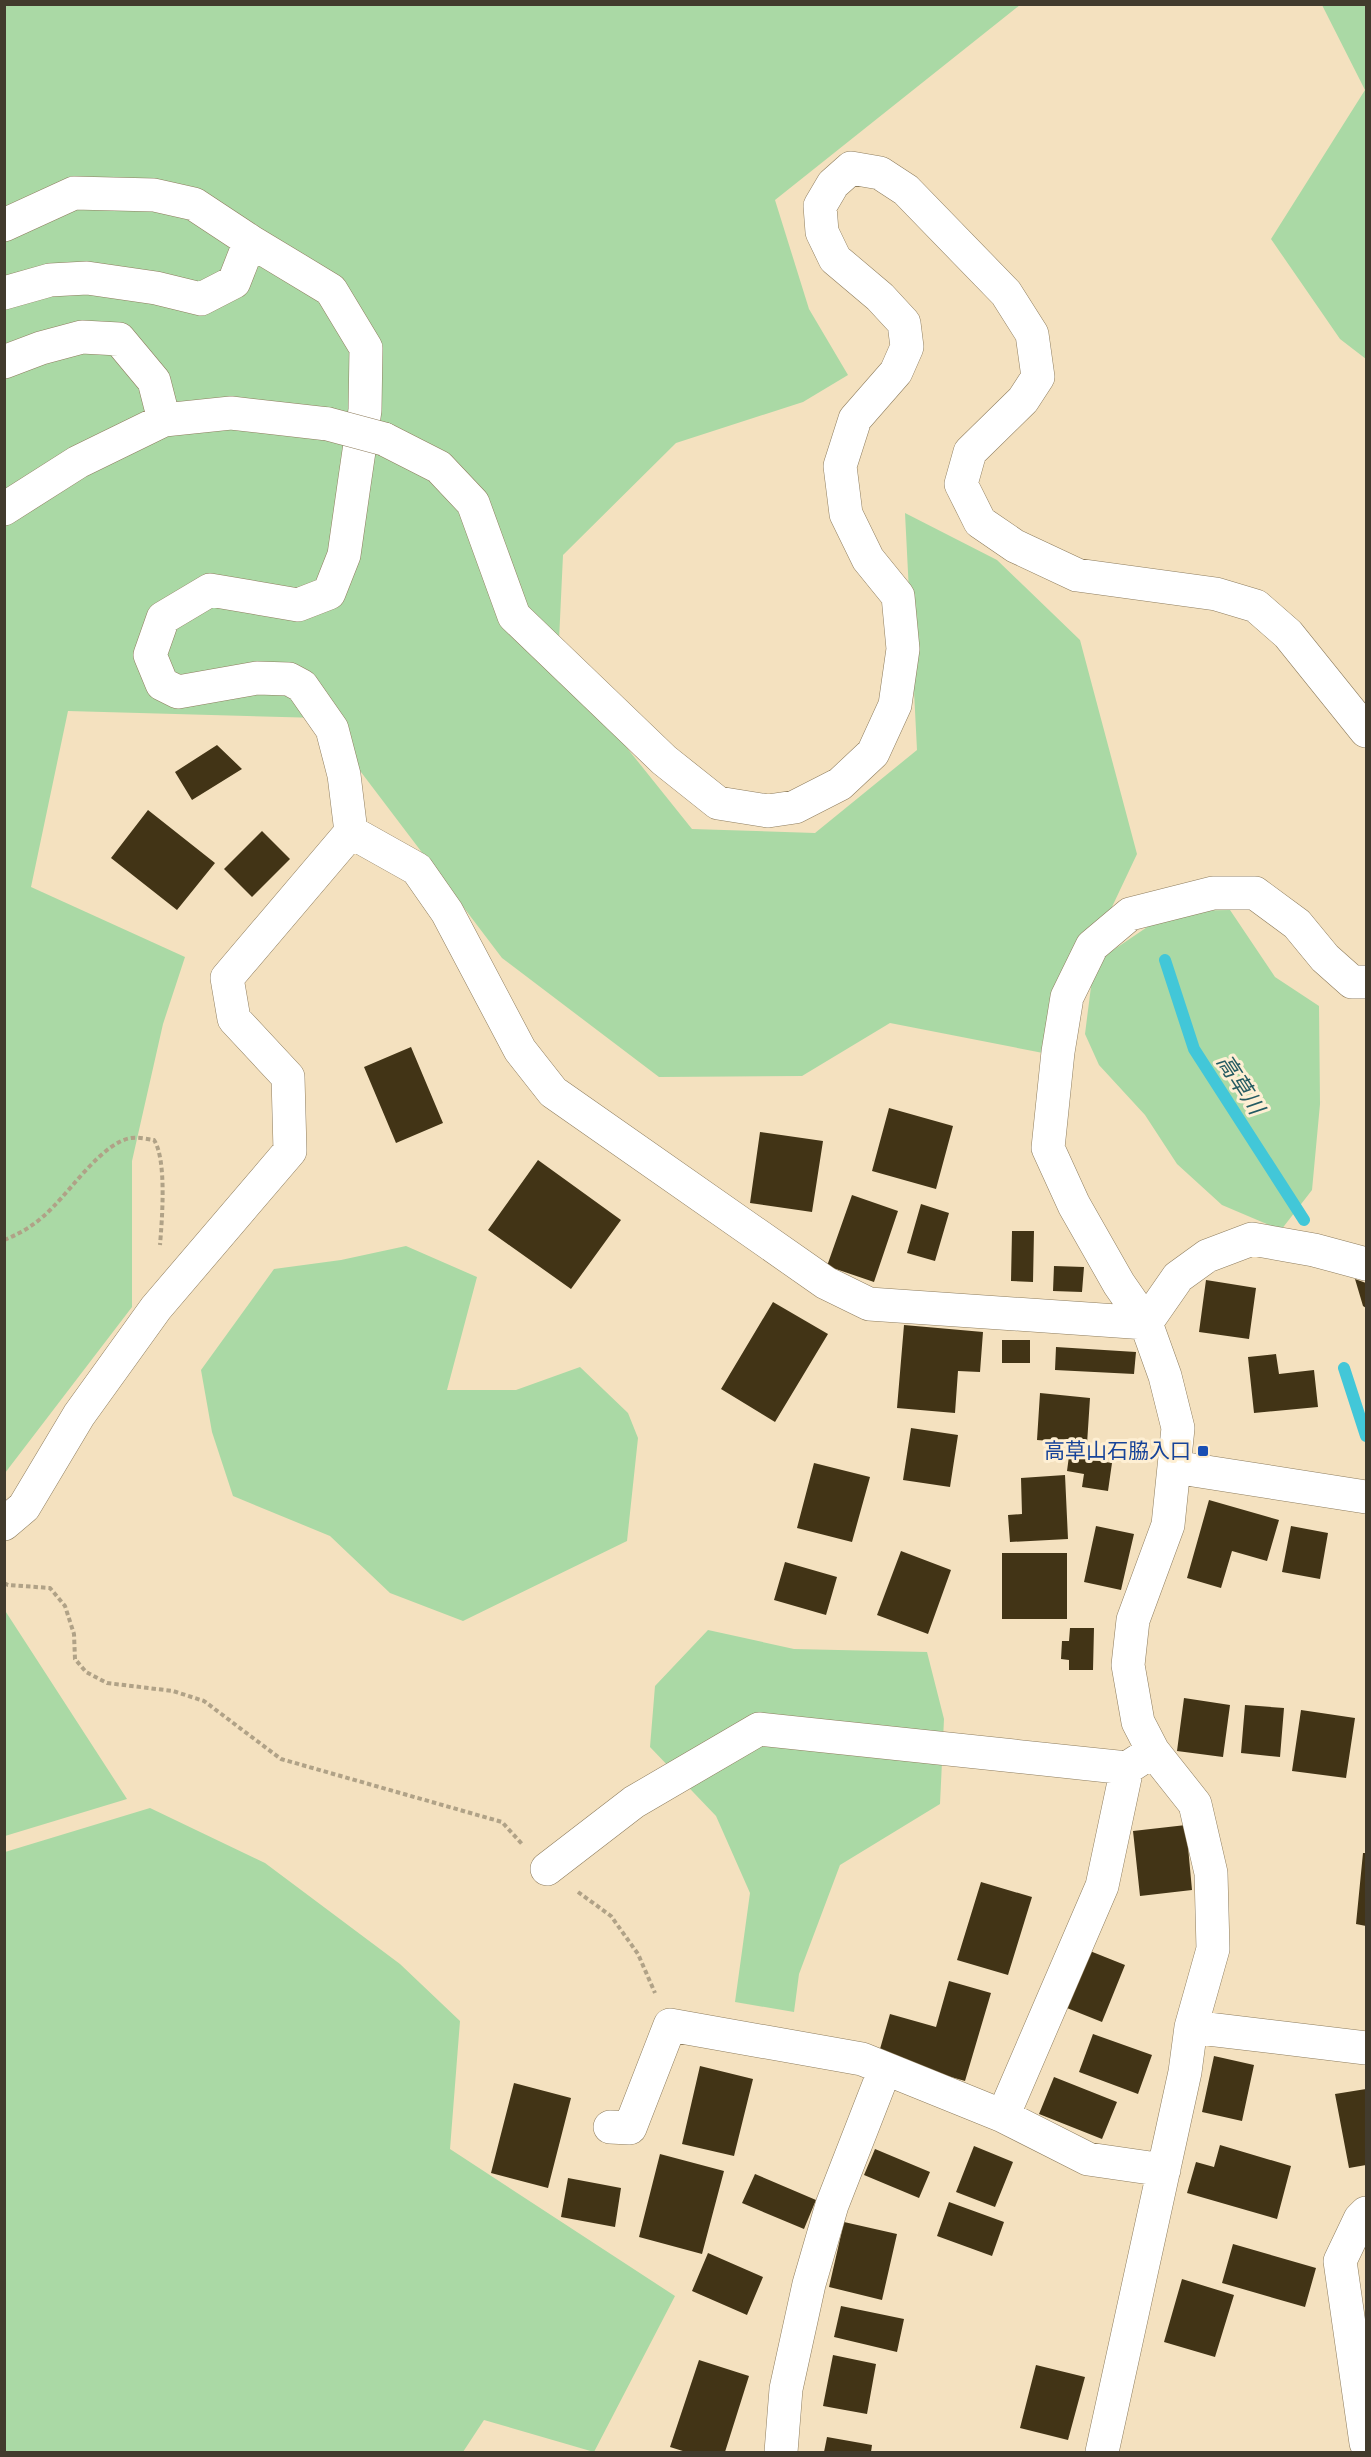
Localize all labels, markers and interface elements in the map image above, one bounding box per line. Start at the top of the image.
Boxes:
water label: 高草川 [1212,1049,1271,1120]
place label: 高草山石脇入口 [1044,1438,1191,1463]
marker: 高草山石脇入口 [1196,1444,1210,1458]

